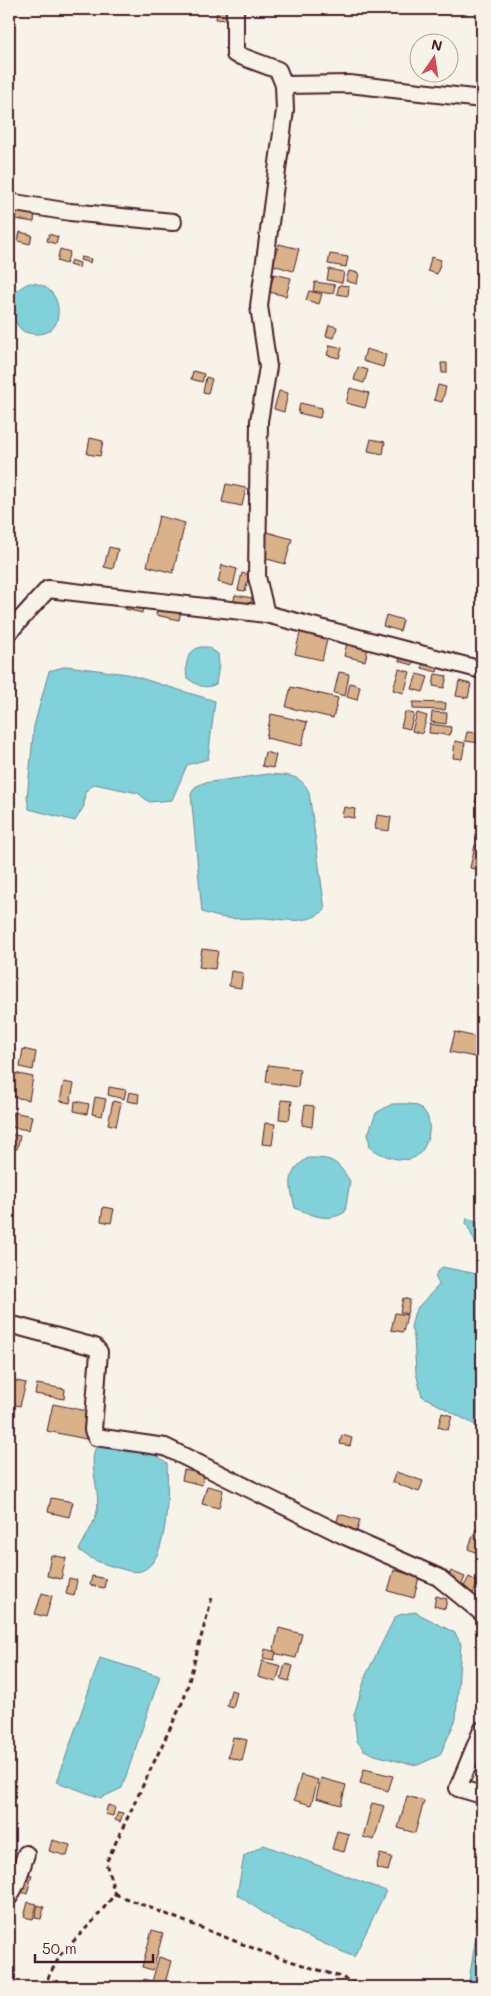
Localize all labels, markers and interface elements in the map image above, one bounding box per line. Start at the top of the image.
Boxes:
north arrow [408,32,458,82]
text: N [430,34,444,55]
scale bar [35,1931,152,1963]
text: 50 m [42,1938,77,1958]

